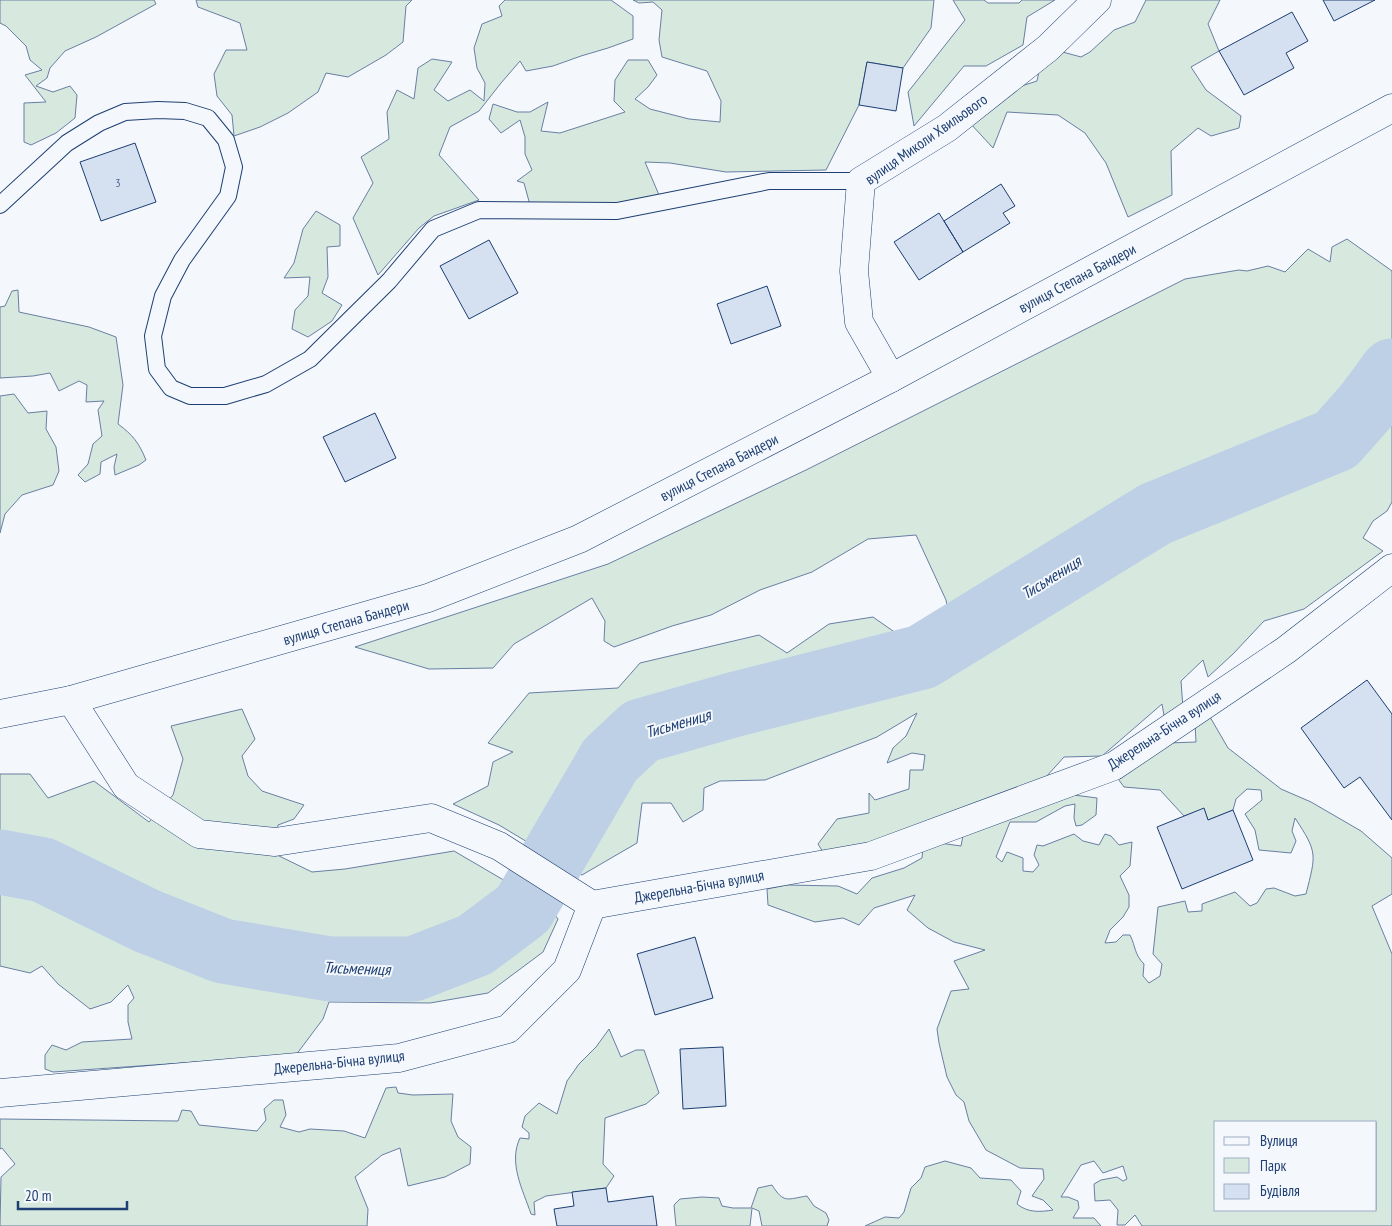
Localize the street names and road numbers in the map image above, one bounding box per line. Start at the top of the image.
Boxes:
street label: вулиця Миколи Хвильового [861,90,991,188]
street label: вулиця Степана Бандери [1015,239,1139,317]
street label: вулиця Степана Бандери [657,429,781,505]
street label: вулиця Степана Бандери [281,595,411,649]
street label: Джерельна-Бічна вулиця [1104,686,1225,774]
street label: Джерельна-Бічна вулиця [633,865,766,907]
street label: Джерельна-Бічна вулиця [273,1046,406,1078]

